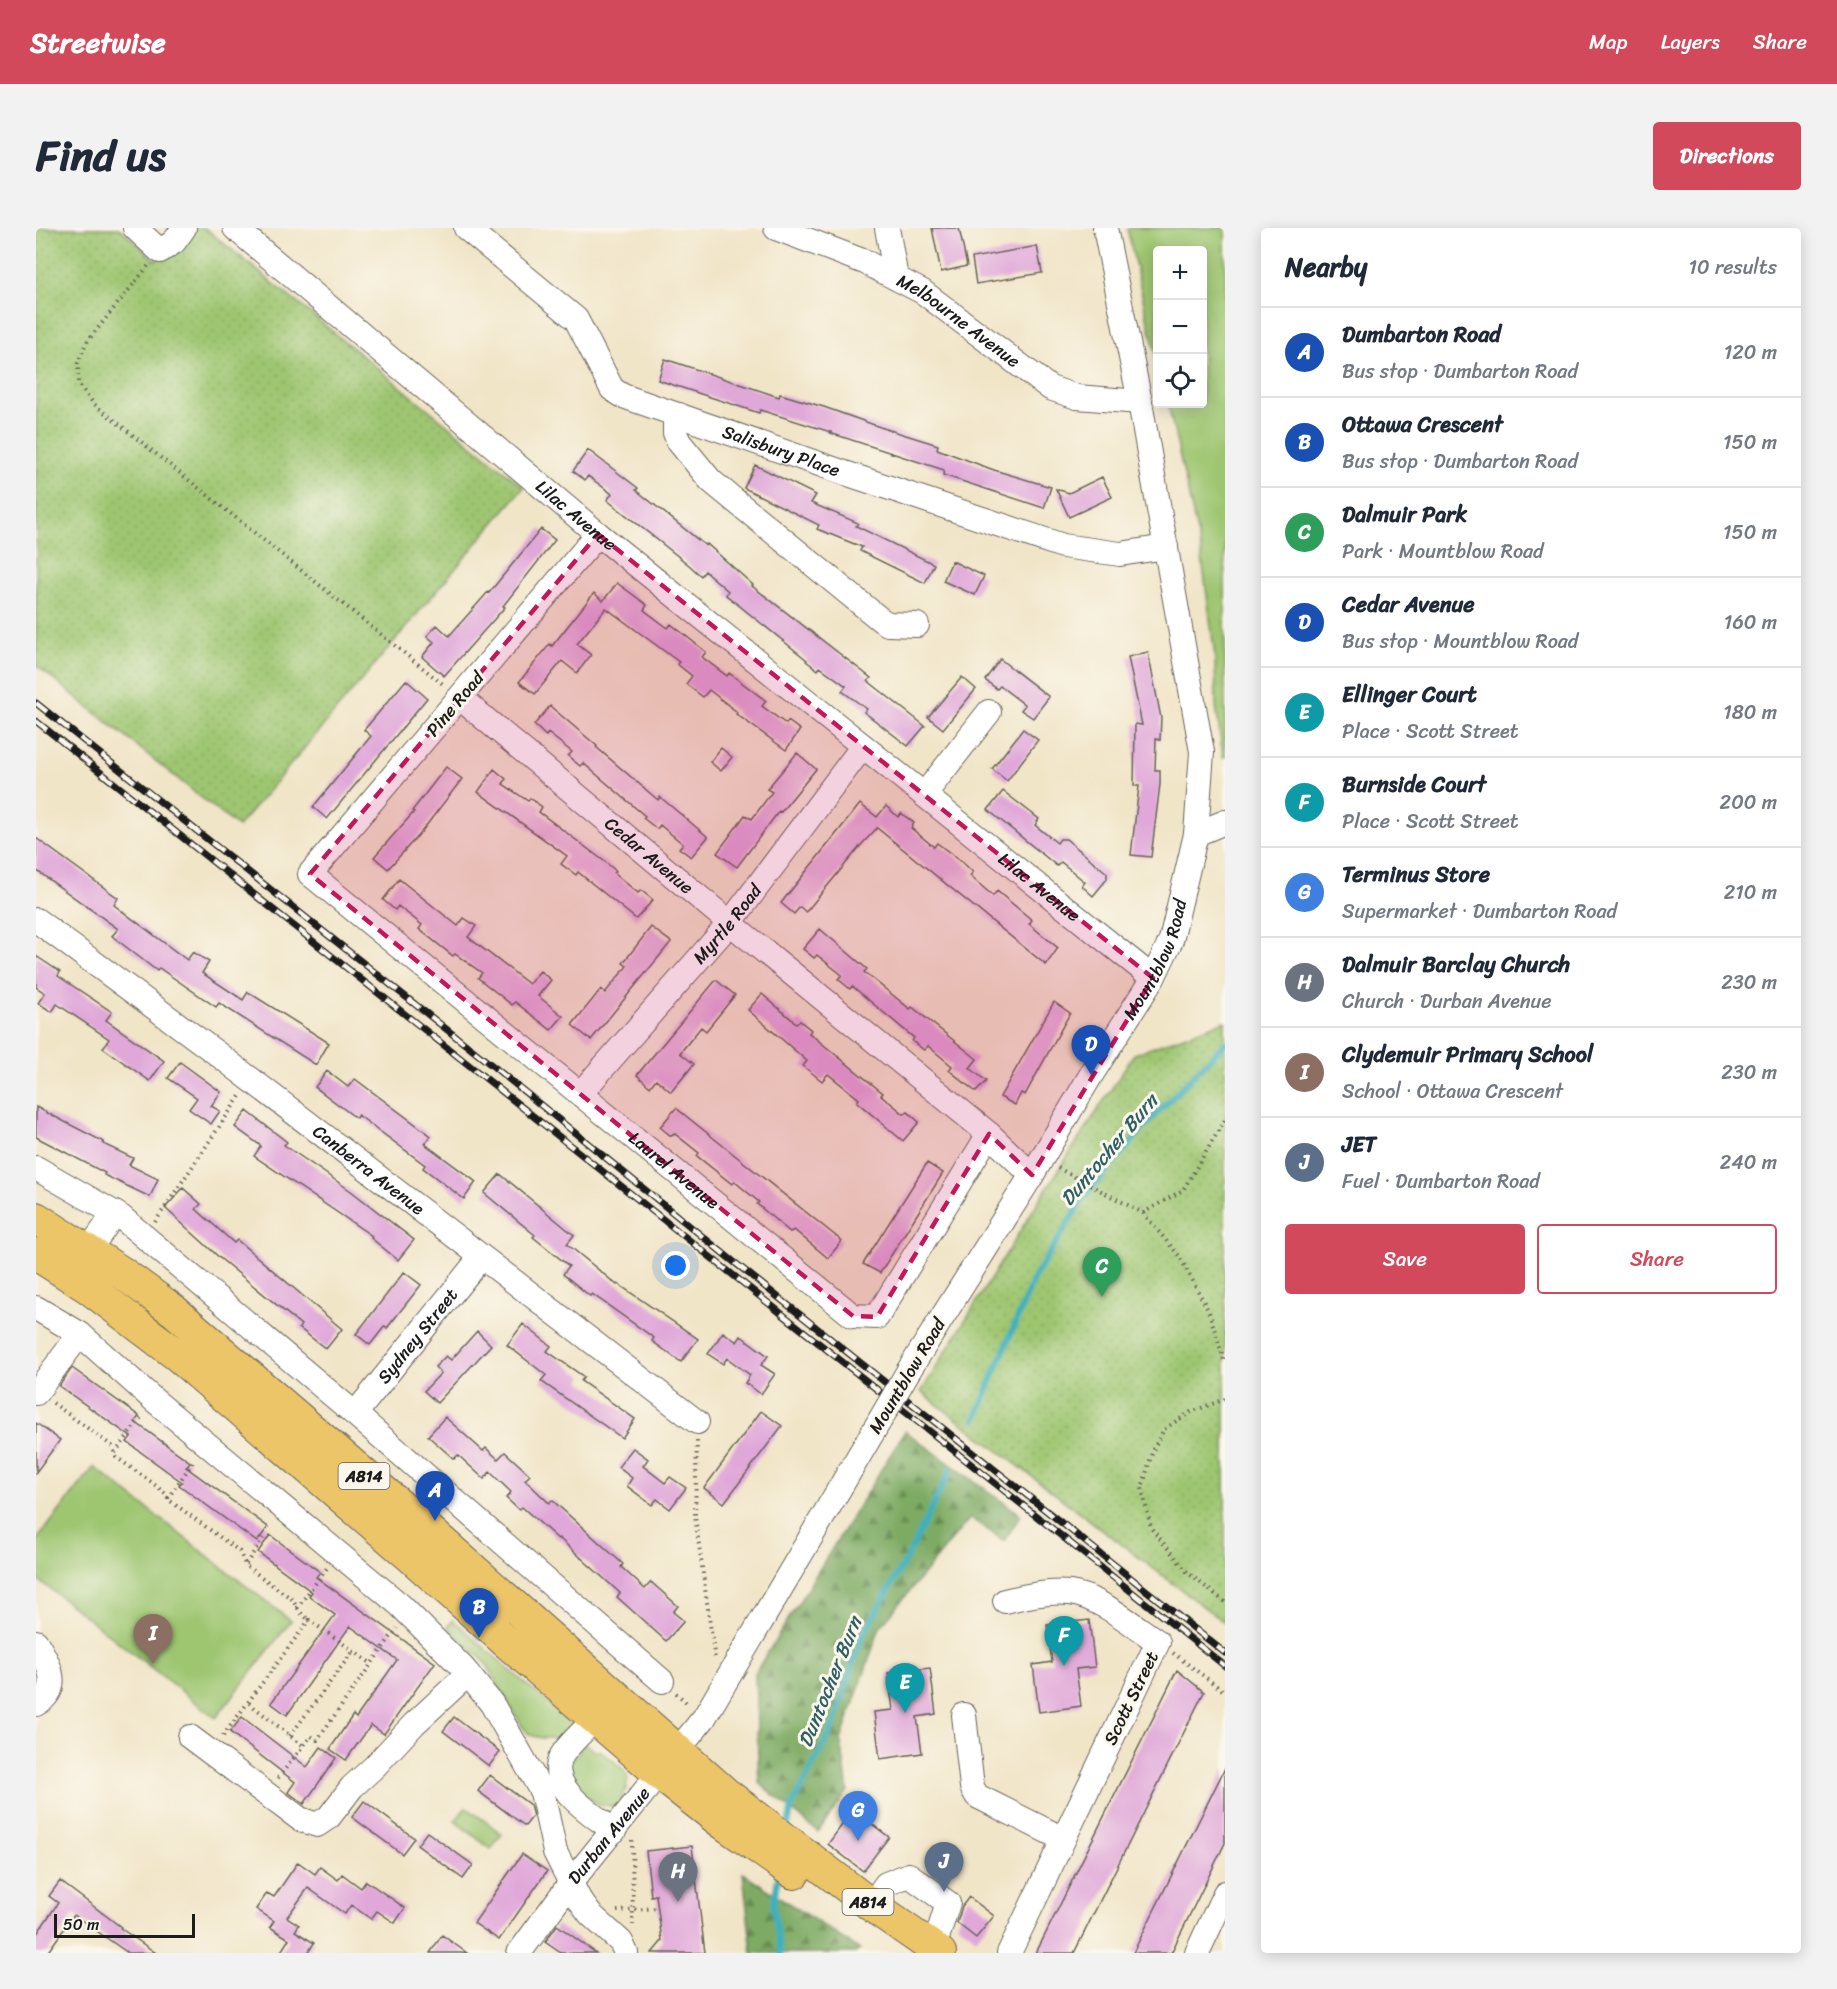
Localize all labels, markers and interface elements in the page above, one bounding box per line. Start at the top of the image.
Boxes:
text: Streetwise [30,18,166,67]
text: Map [1589,23,1628,61]
text: Layers [1661,23,1720,61]
text: Share [1753,23,1807,61]
text: Find us [36,119,166,193]
button: Directions [1653,122,1801,190]
text: Nearby [1285,244,1367,290]
map controls [1153,246,1207,408]
button: + [1153,246,1207,300]
text: 10 results [1689,250,1777,285]
street label: Melbourne Avenue [891,265,1027,376]
button: − [1153,300,1207,354]
text: Dumbarton Road [1342,315,1501,354]
text: A [1298,335,1311,370]
text: 120 m [1724,335,1777,370]
button: locate [1153,354,1207,408]
text: Bus stop · Dumbarton Road [1342,354,1578,389]
text: Ottawa Crescent [1342,405,1503,444]
street label: Salisbury Place [718,416,845,486]
text: B [1298,425,1311,460]
text: 150 m [1723,425,1777,460]
text: Bus stop · Dumbarton Road [1342,444,1578,479]
street label: Lilac Avenue [528,471,624,559]
text: Dalmuir Park [1342,495,1467,534]
text: C [1298,515,1311,550]
text: 150 m [1723,515,1777,550]
text: Park · Mountblow Road [1342,534,1544,569]
text: Cedar Avenue [1342,585,1475,624]
text: D [1299,605,1310,640]
text: 160 m [1724,605,1777,640]
text: Bus stop · Mountblow Road [1342,624,1578,659]
street label: Pine Road [418,663,493,744]
text: Ellinger Court [1342,675,1477,714]
text: E [1299,695,1310,730]
text: 180 m [1723,695,1777,730]
text: Place · Scott Street [1342,714,1518,749]
text: Burnside Court [1342,765,1486,804]
text: F [1299,785,1310,820]
text: 200 m [1720,785,1777,820]
text: Place · Scott Street [1342,804,1518,839]
street label: Cedar Avenue [597,808,701,903]
street label: Lilac Avenue [991,844,1088,930]
text: Terminus Store [1342,855,1490,894]
text: G [1298,875,1311,910]
text: 210 m [1724,875,1777,910]
street label: Myrtle Road [685,876,771,972]
text: Supermarket · Dumbarton Road [1342,894,1617,929]
street label: Mountblow Road [1114,895,1196,1026]
text: Dalmuir Barclay Church [1342,945,1570,984]
text: H [1297,965,1312,1000]
text: 230 m [1721,965,1777,1000]
text: Church · Durban Avenue [1342,984,1552,1019]
pin: D [1072,1026,1110,1075]
text: Clydemuir Primary School [1342,1035,1593,1074]
text: I [1301,1055,1308,1090]
text: 230 m [1721,1055,1777,1090]
text: School · Ottawa Crescent [1342,1074,1563,1109]
water label: Duntocher Burn [1051,1084,1168,1214]
street label: Canberra Avenue [305,1116,432,1224]
street label: Laurel Avenue [621,1123,727,1218]
text: JET [1342,1125,1376,1164]
text: J [1300,1145,1309,1180]
text: 240 m [1720,1145,1777,1180]
text: Fuel · Dumbarton Road [1342,1164,1540,1199]
button: Save [1285,1224,1525,1294]
button: Share [1537,1224,1777,1294]
pin: C [1082,1248,1122,1297]
your location [661,1251,690,1280]
street label: Sydney Street [369,1281,466,1391]
street label: Mountblow Road [860,1311,955,1440]
road number: A814 [338,1463,390,1489]
pin: A [416,1472,454,1521]
pin: B [460,1588,498,1638]
water label: Duntocher Burn [788,1609,873,1753]
pin: I [134,1614,172,1664]
pin: F [1044,1616,1084,1666]
street label: Scott Street [1094,1645,1168,1751]
pin: E [886,1664,924,1713]
street label: Durban Avenue [559,1779,659,1892]
pin: G [838,1792,878,1841]
pin: J [924,1842,964,1892]
pin: H [658,1852,698,1902]
road number: A814 [842,1889,894,1915]
text: 50 m [63,1910,99,1939]
scale bar [54,1911,195,1938]

